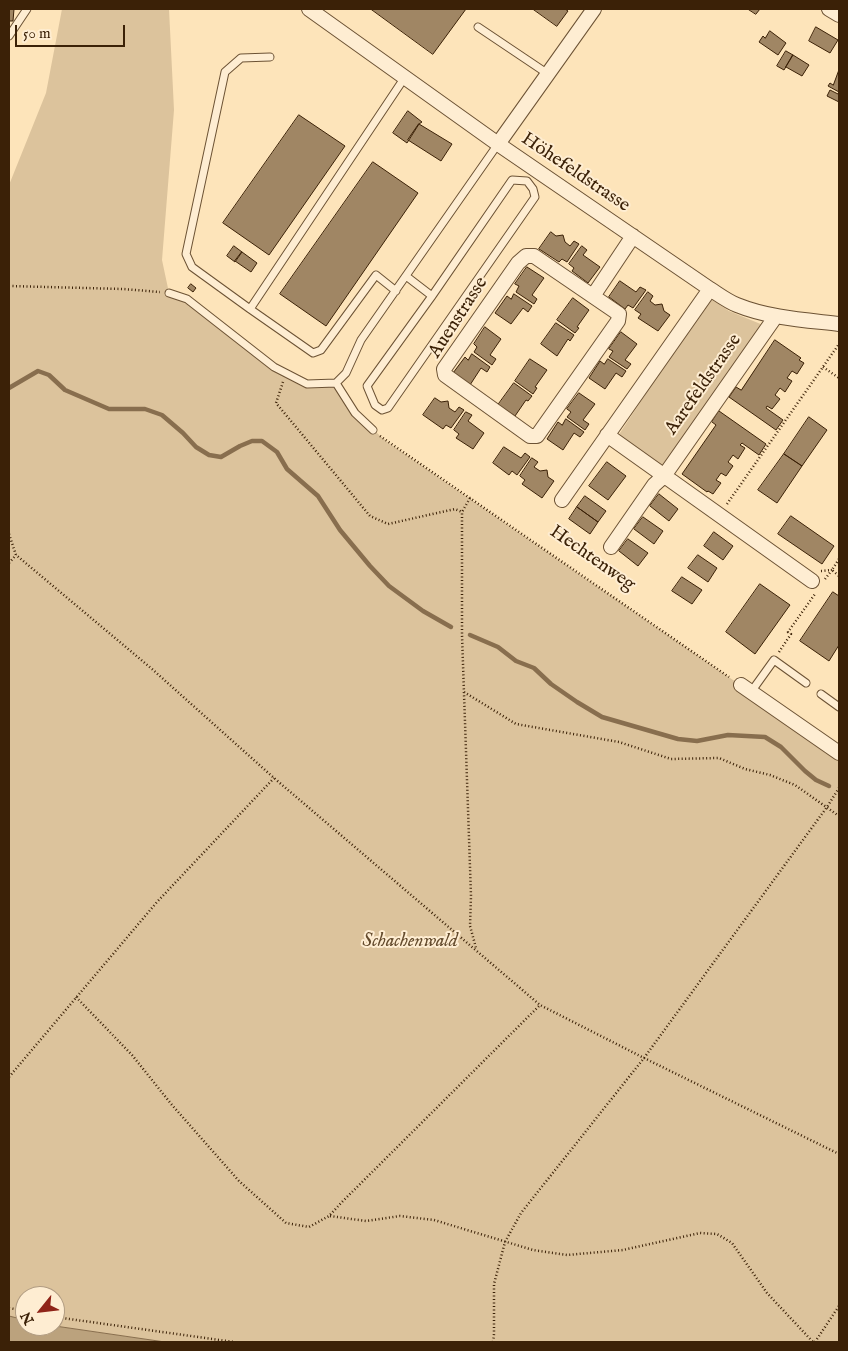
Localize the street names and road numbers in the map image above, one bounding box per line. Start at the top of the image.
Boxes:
street label: Höhefeldstrasse [516,128,634,218]
street label: Auenstrasse [424,273,494,363]
street label: Aarefeldstrasse [661,330,747,440]
street label: Hechtenweg [545,521,639,597]

